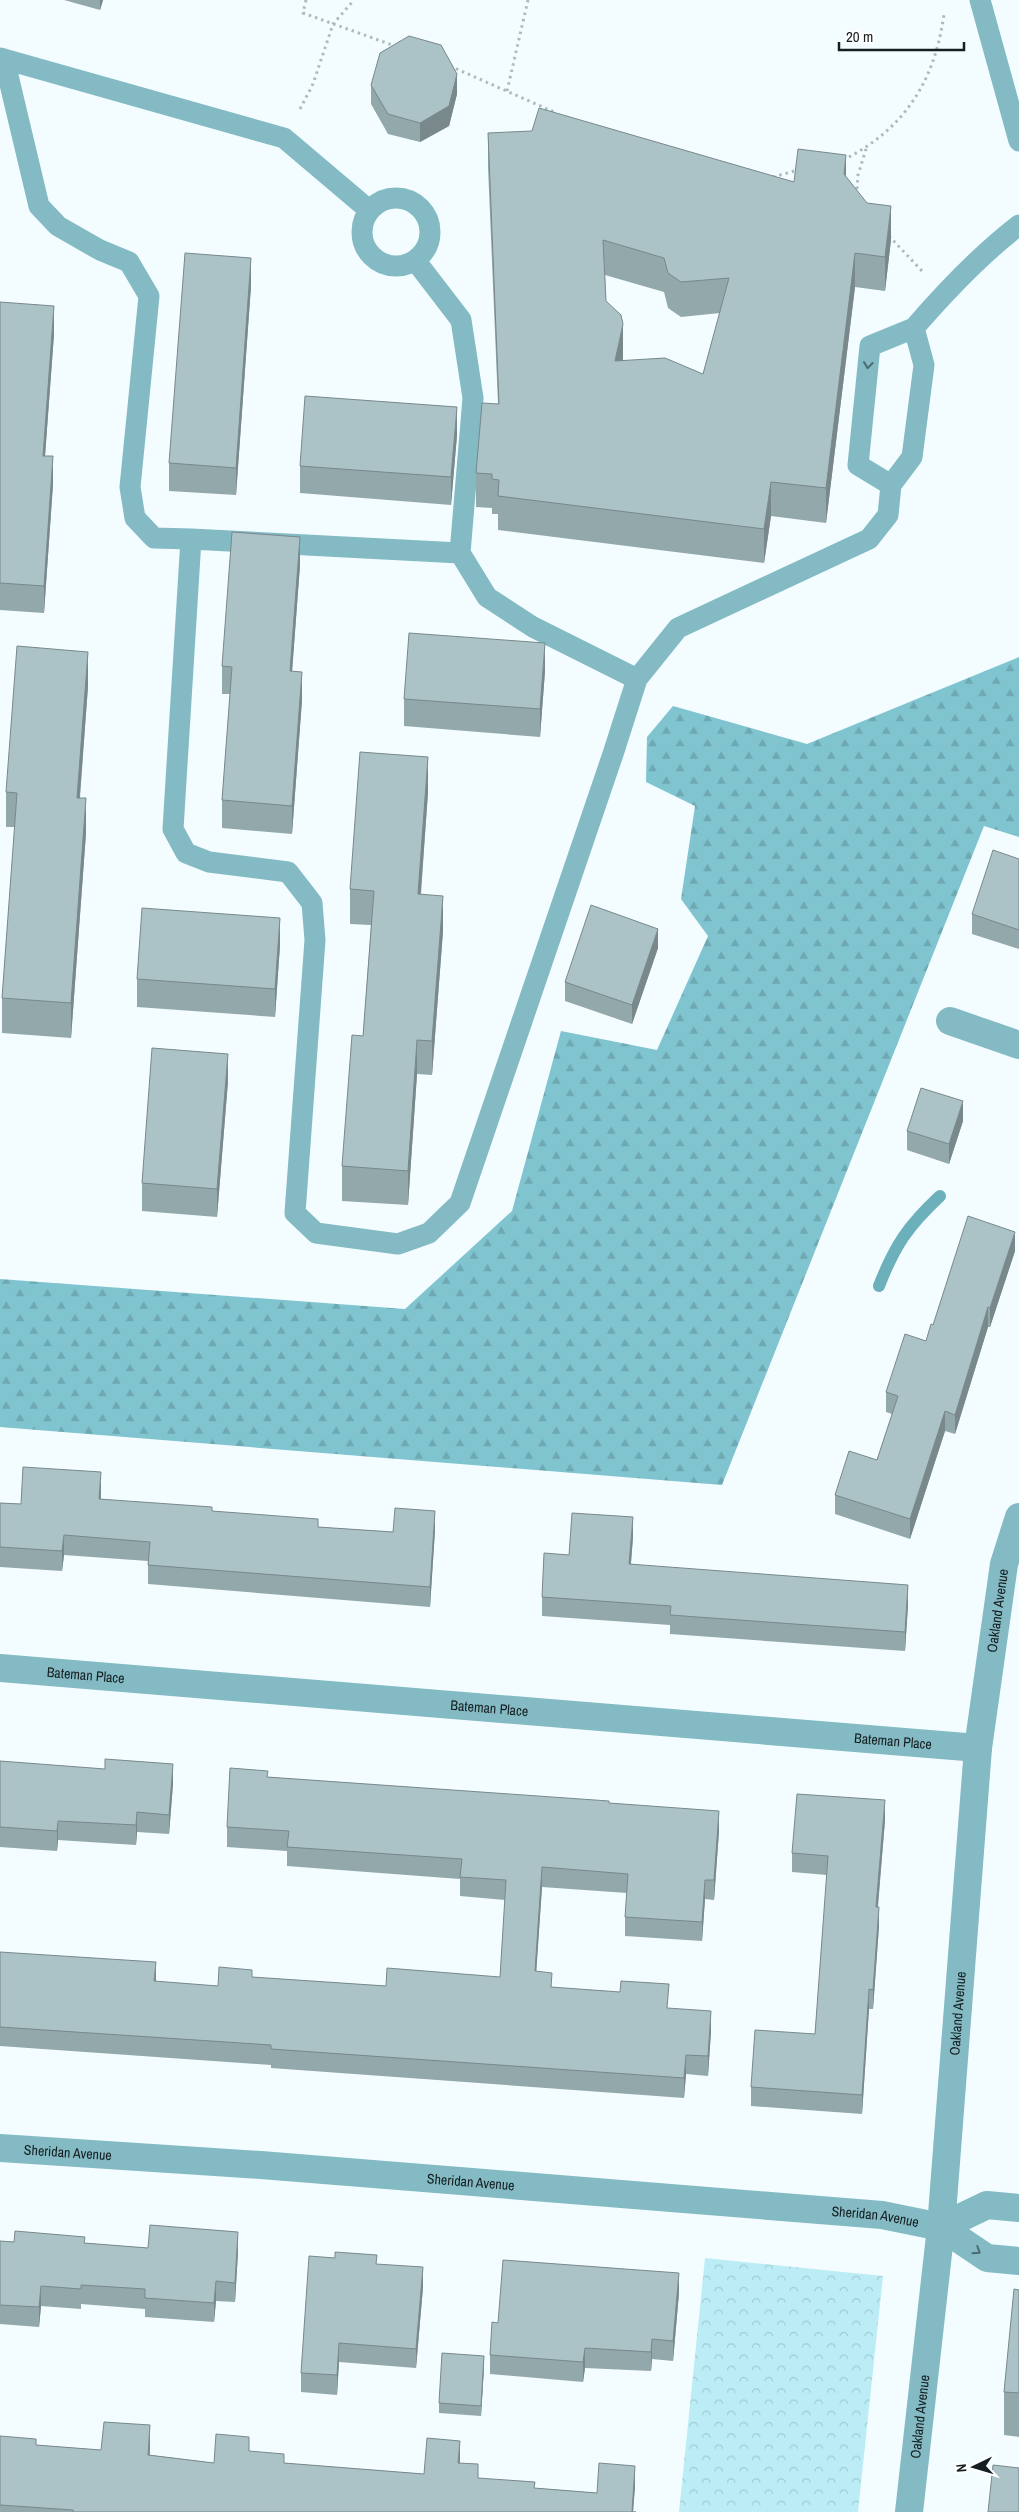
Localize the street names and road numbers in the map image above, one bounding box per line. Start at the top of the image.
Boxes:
street label: Oakland Avenue [983,1568,1012,1654]
street label: Bateman Place [46,1663,125,1687]
street label: Bateman Place [450,1696,529,1720]
street label: Bateman Place [853,1729,933,1753]
street label: Oakland Avenue [945,1971,970,2056]
street label: Sheridan Avenue [23,2141,112,2164]
street label: Sheridan Avenue [426,2169,515,2194]
street label: Sheridan Avenue [831,2202,920,2231]
street label: Oakland Avenue [906,2374,933,2459]

